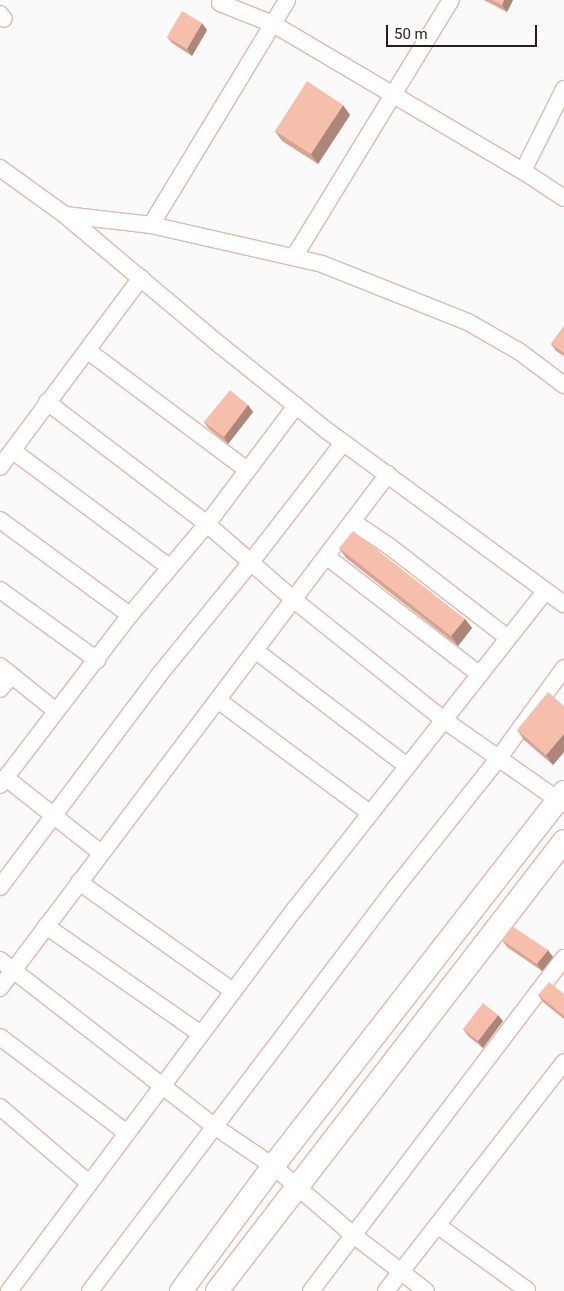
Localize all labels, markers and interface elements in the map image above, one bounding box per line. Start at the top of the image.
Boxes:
scale bar [389,15,540,47]
text: 50 m [394,25,428,43]

